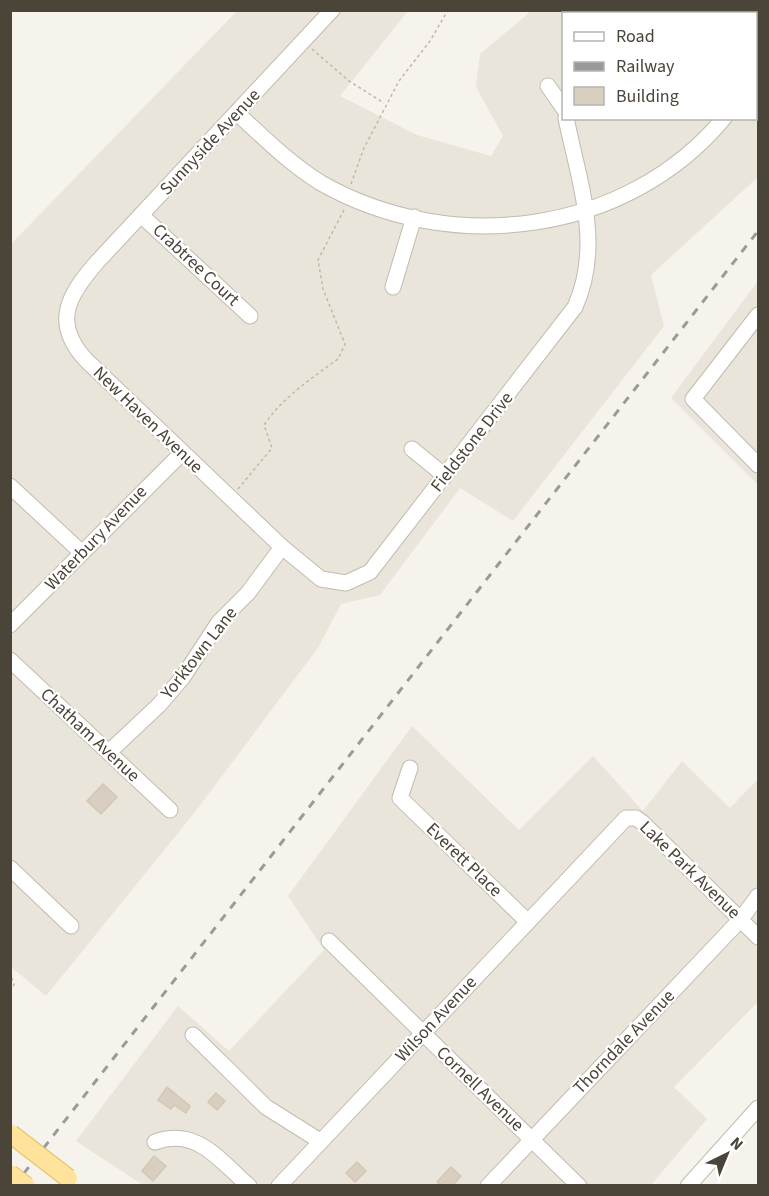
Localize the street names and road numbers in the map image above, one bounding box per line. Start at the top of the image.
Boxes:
street label: Sunnyside Avenue [154,83,266,201]
street label: Crabtree Court [147,218,245,312]
street label: New Haven Avenue [87,361,209,479]
street label: Fieldstone Drive [425,387,519,497]
street label: Waterbury Avenue [39,480,153,596]
street label: Yorktown Lane [154,602,243,705]
street label: Chatham Avenue [35,682,145,788]
street label: Lake Park Avenue [634,815,746,925]
street label: Everett Place [420,817,508,903]
street label: Wilson Avenue [390,970,482,1068]
street label: Thorndale Avenue [567,984,681,1100]
street label: Cornell Avenue [431,1041,529,1137]

